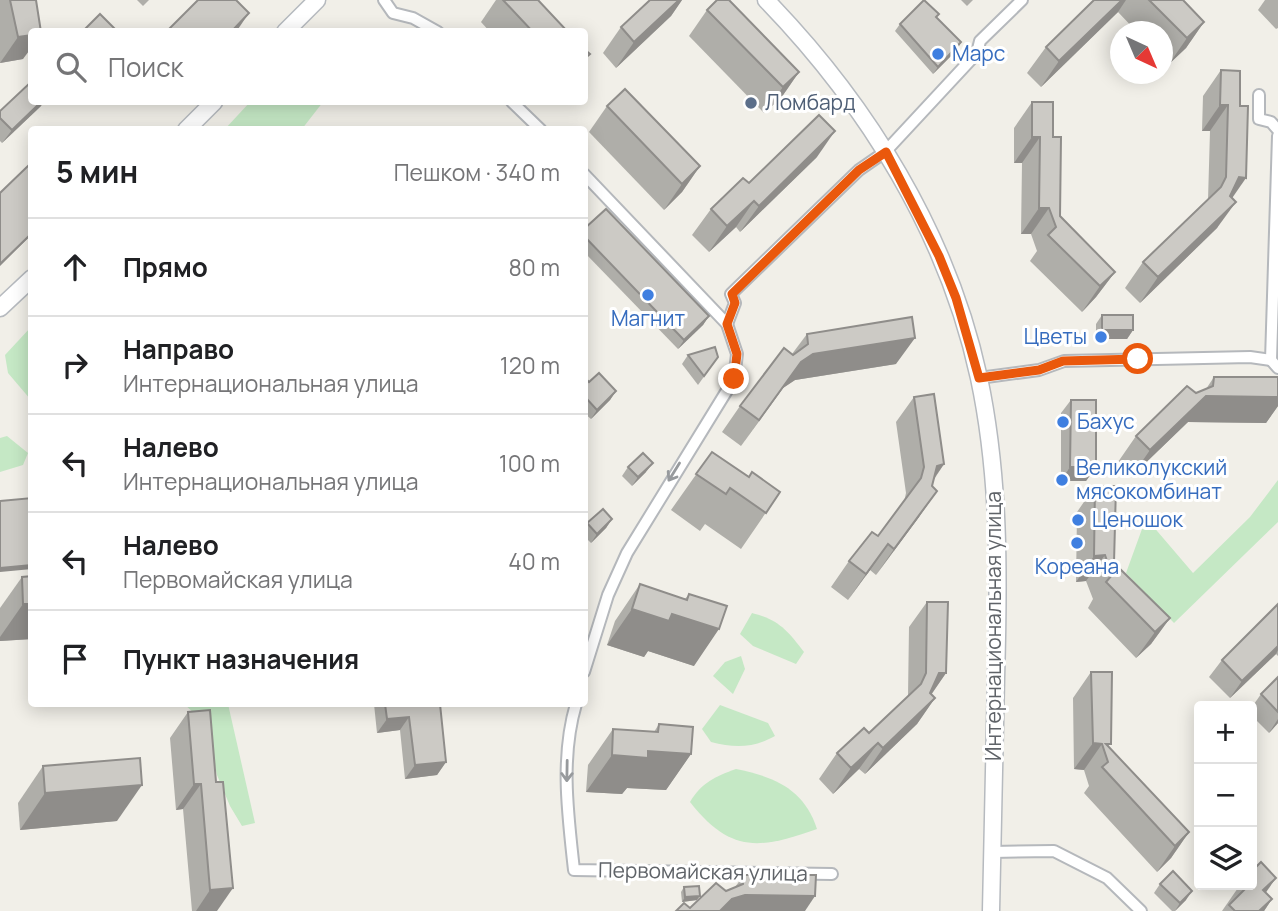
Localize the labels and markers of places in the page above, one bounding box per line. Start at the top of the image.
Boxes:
place label: Марс [952,39,1005,67]
marker: Марс [930,46,946,62]
place label: Ломбард [765,88,856,116]
marker: Ломбард [743,95,759,111]
marker: Магнит [640,287,656,303]
place label: Магнит [611,304,685,332]
place label: Цветы [1024,322,1087,350]
marker: Цветы [1093,329,1109,345]
place label: Бахус [1077,407,1135,435]
marker: Бахус [1055,414,1071,430]
place label: Великолукский мясокомбинат [1076,453,1227,505]
marker: Великолукский мясокомбинат [1054,472,1070,488]
place label: Ценошок [1092,505,1184,533]
marker: Ценошок [1070,512,1086,528]
marker: Кореана [1069,535,1085,551]
place label: Кореана [1035,552,1119,580]

